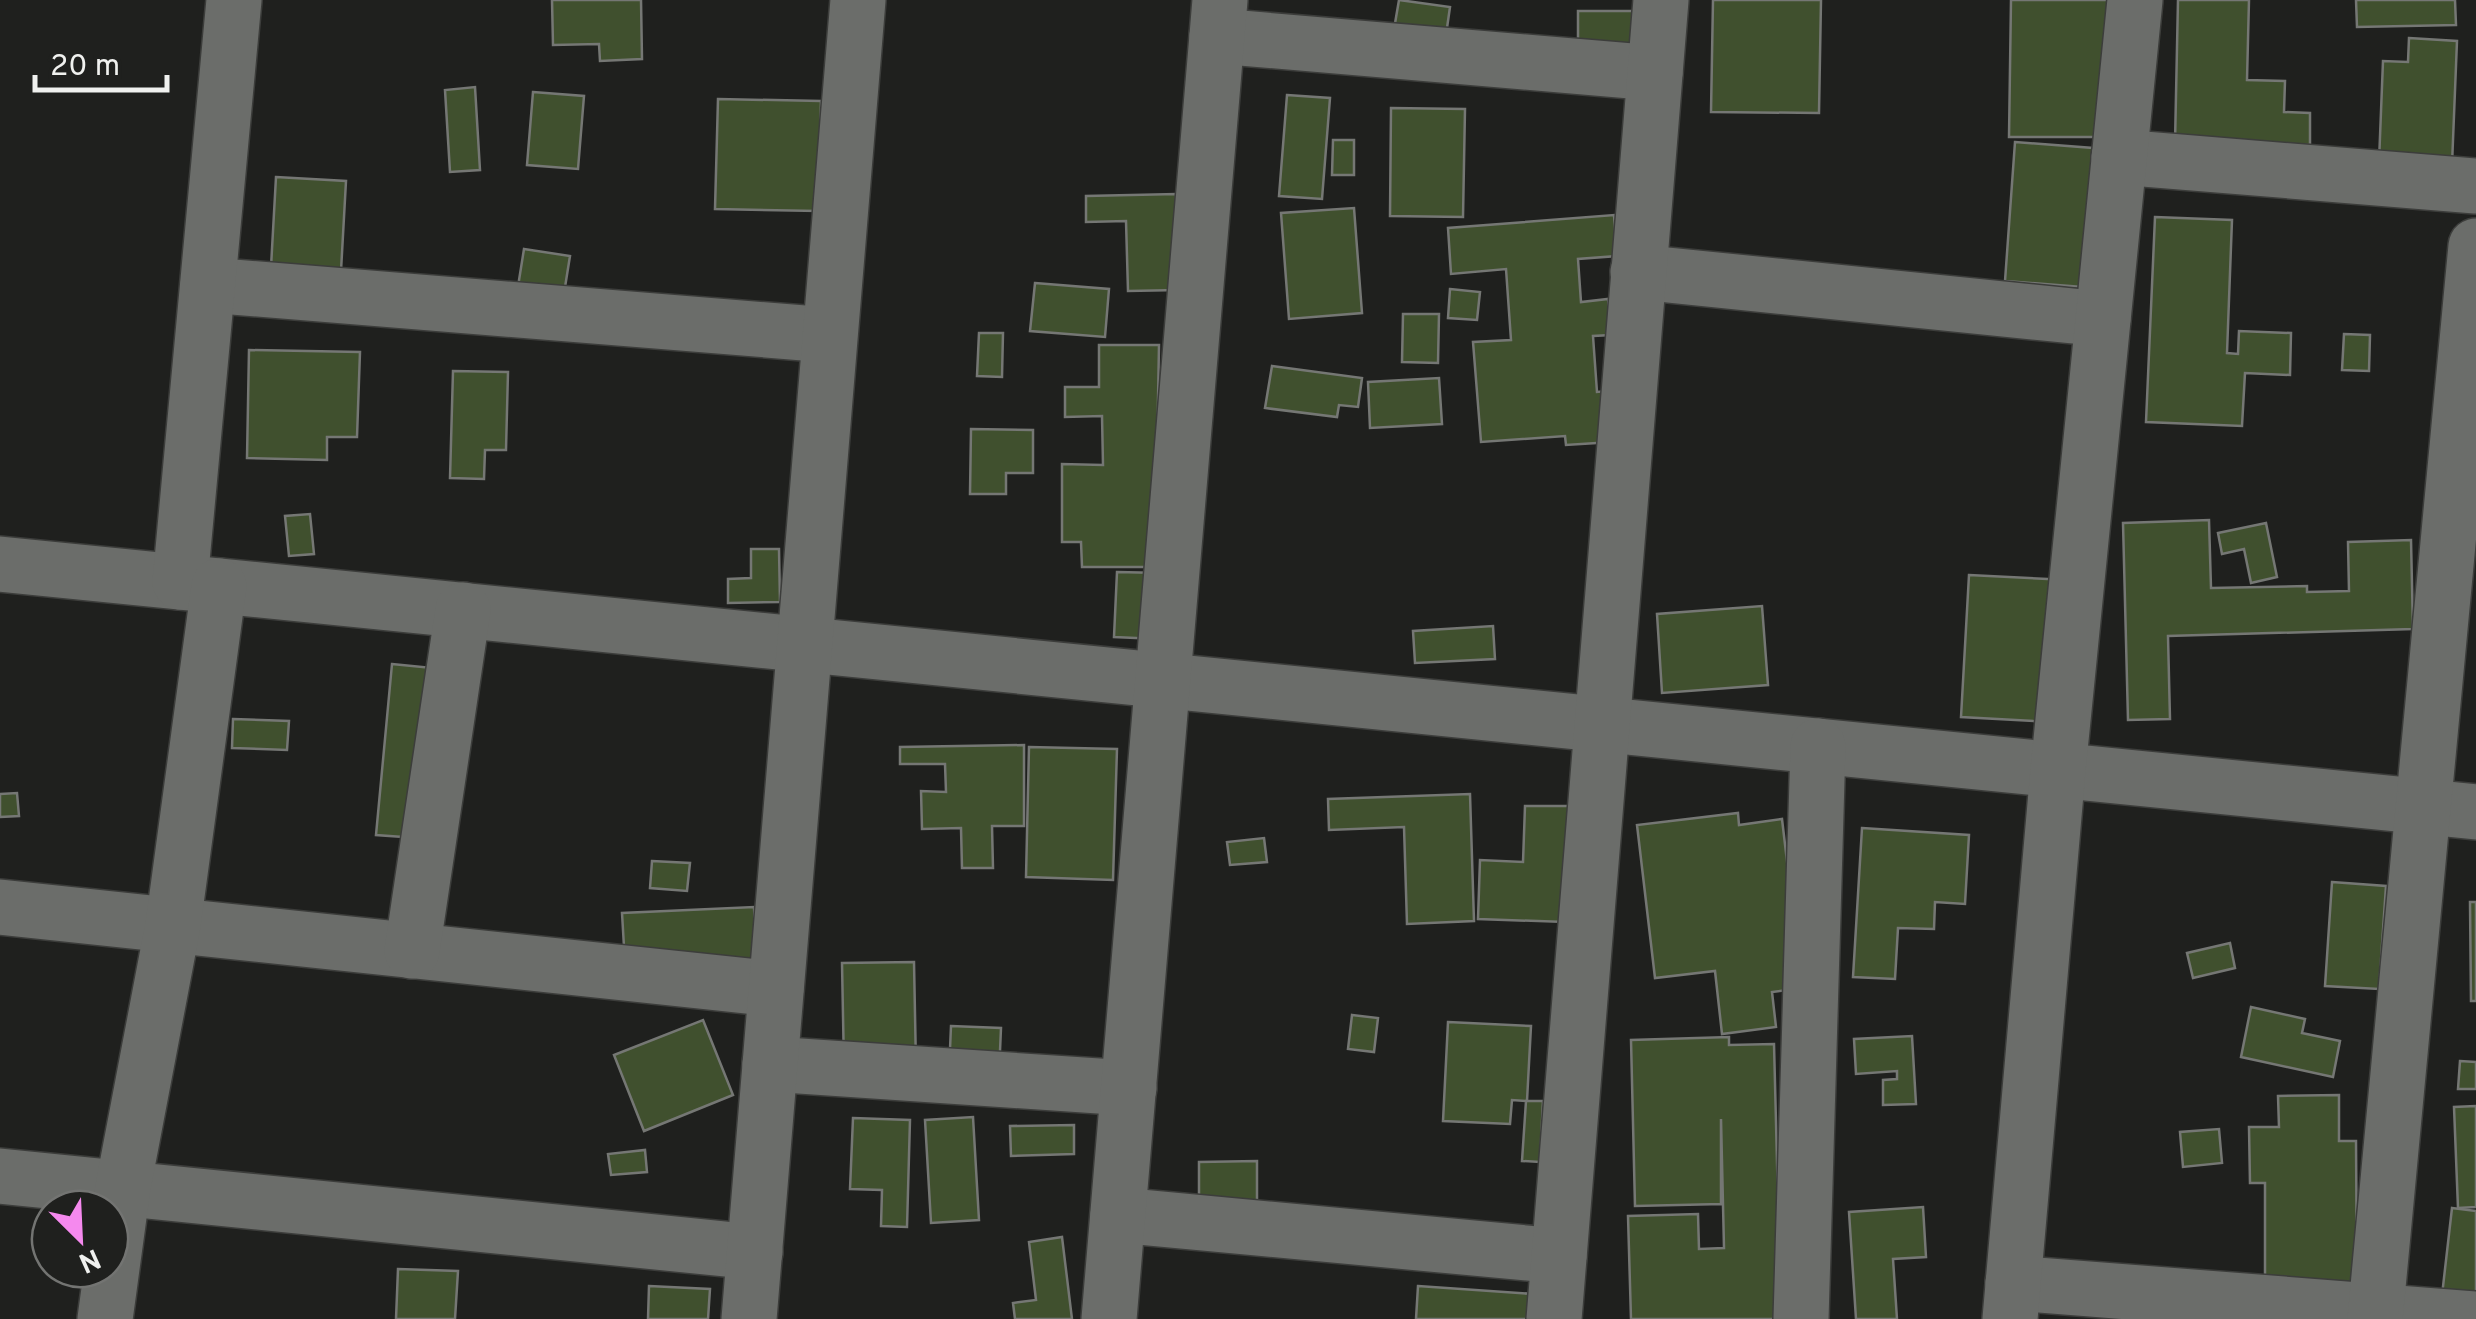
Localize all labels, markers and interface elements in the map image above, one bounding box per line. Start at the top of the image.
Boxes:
scale bar [35,30,168,92]
text: 20 m [50,49,120,86]
north arrow [30,1189,130,1289]
text: N [72,1239,105,1280]

